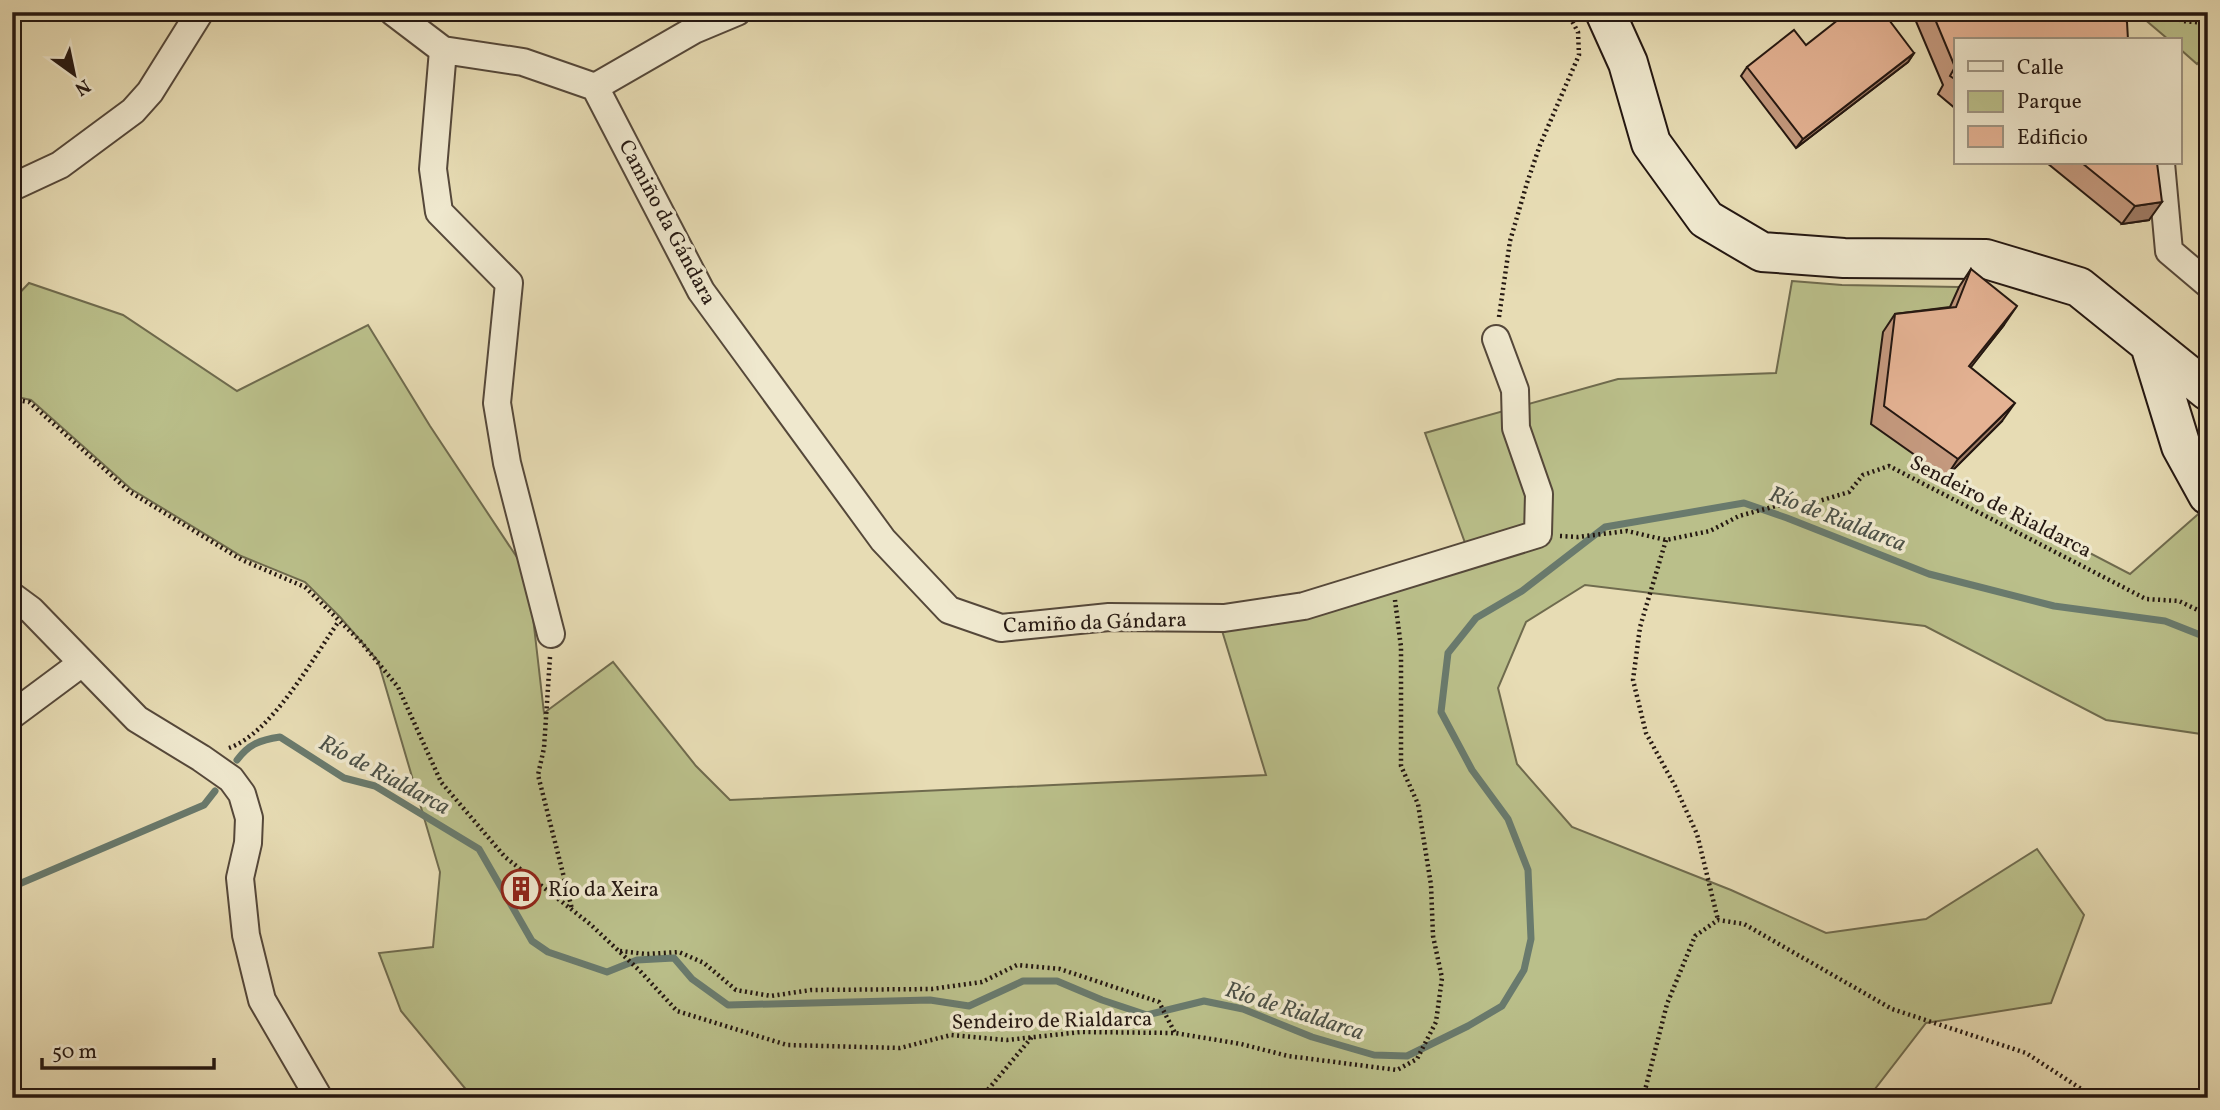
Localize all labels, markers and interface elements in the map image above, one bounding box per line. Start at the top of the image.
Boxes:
north arrow [38,38,108,108]
legend [1954,38,2182,164]
text: Calle [2017,54,2064,83]
text: N [69,72,95,101]
text: Parque [2017,88,2082,117]
text: Edificio [2017,124,2088,153]
street label: Camiño da Gándara [611,135,723,310]
street label: Sendeiro de Rialdarca [1904,449,2096,566]
water label: Río de Rialdarca [1764,479,1911,561]
street label: Camiño da Gándara [1003,606,1187,641]
water label: Río de Rialdarca [313,728,455,824]
building icon: Río da Xeira [500,868,542,910]
place label: Río da Xeira [548,876,659,905]
water label: Río de Rialdarca [1221,974,1368,1049]
street label: Sendeiro de Rialdarca [951,1005,1153,1038]
scale bar [42,1026,214,1070]
text: 50 m [52,1038,97,1067]

